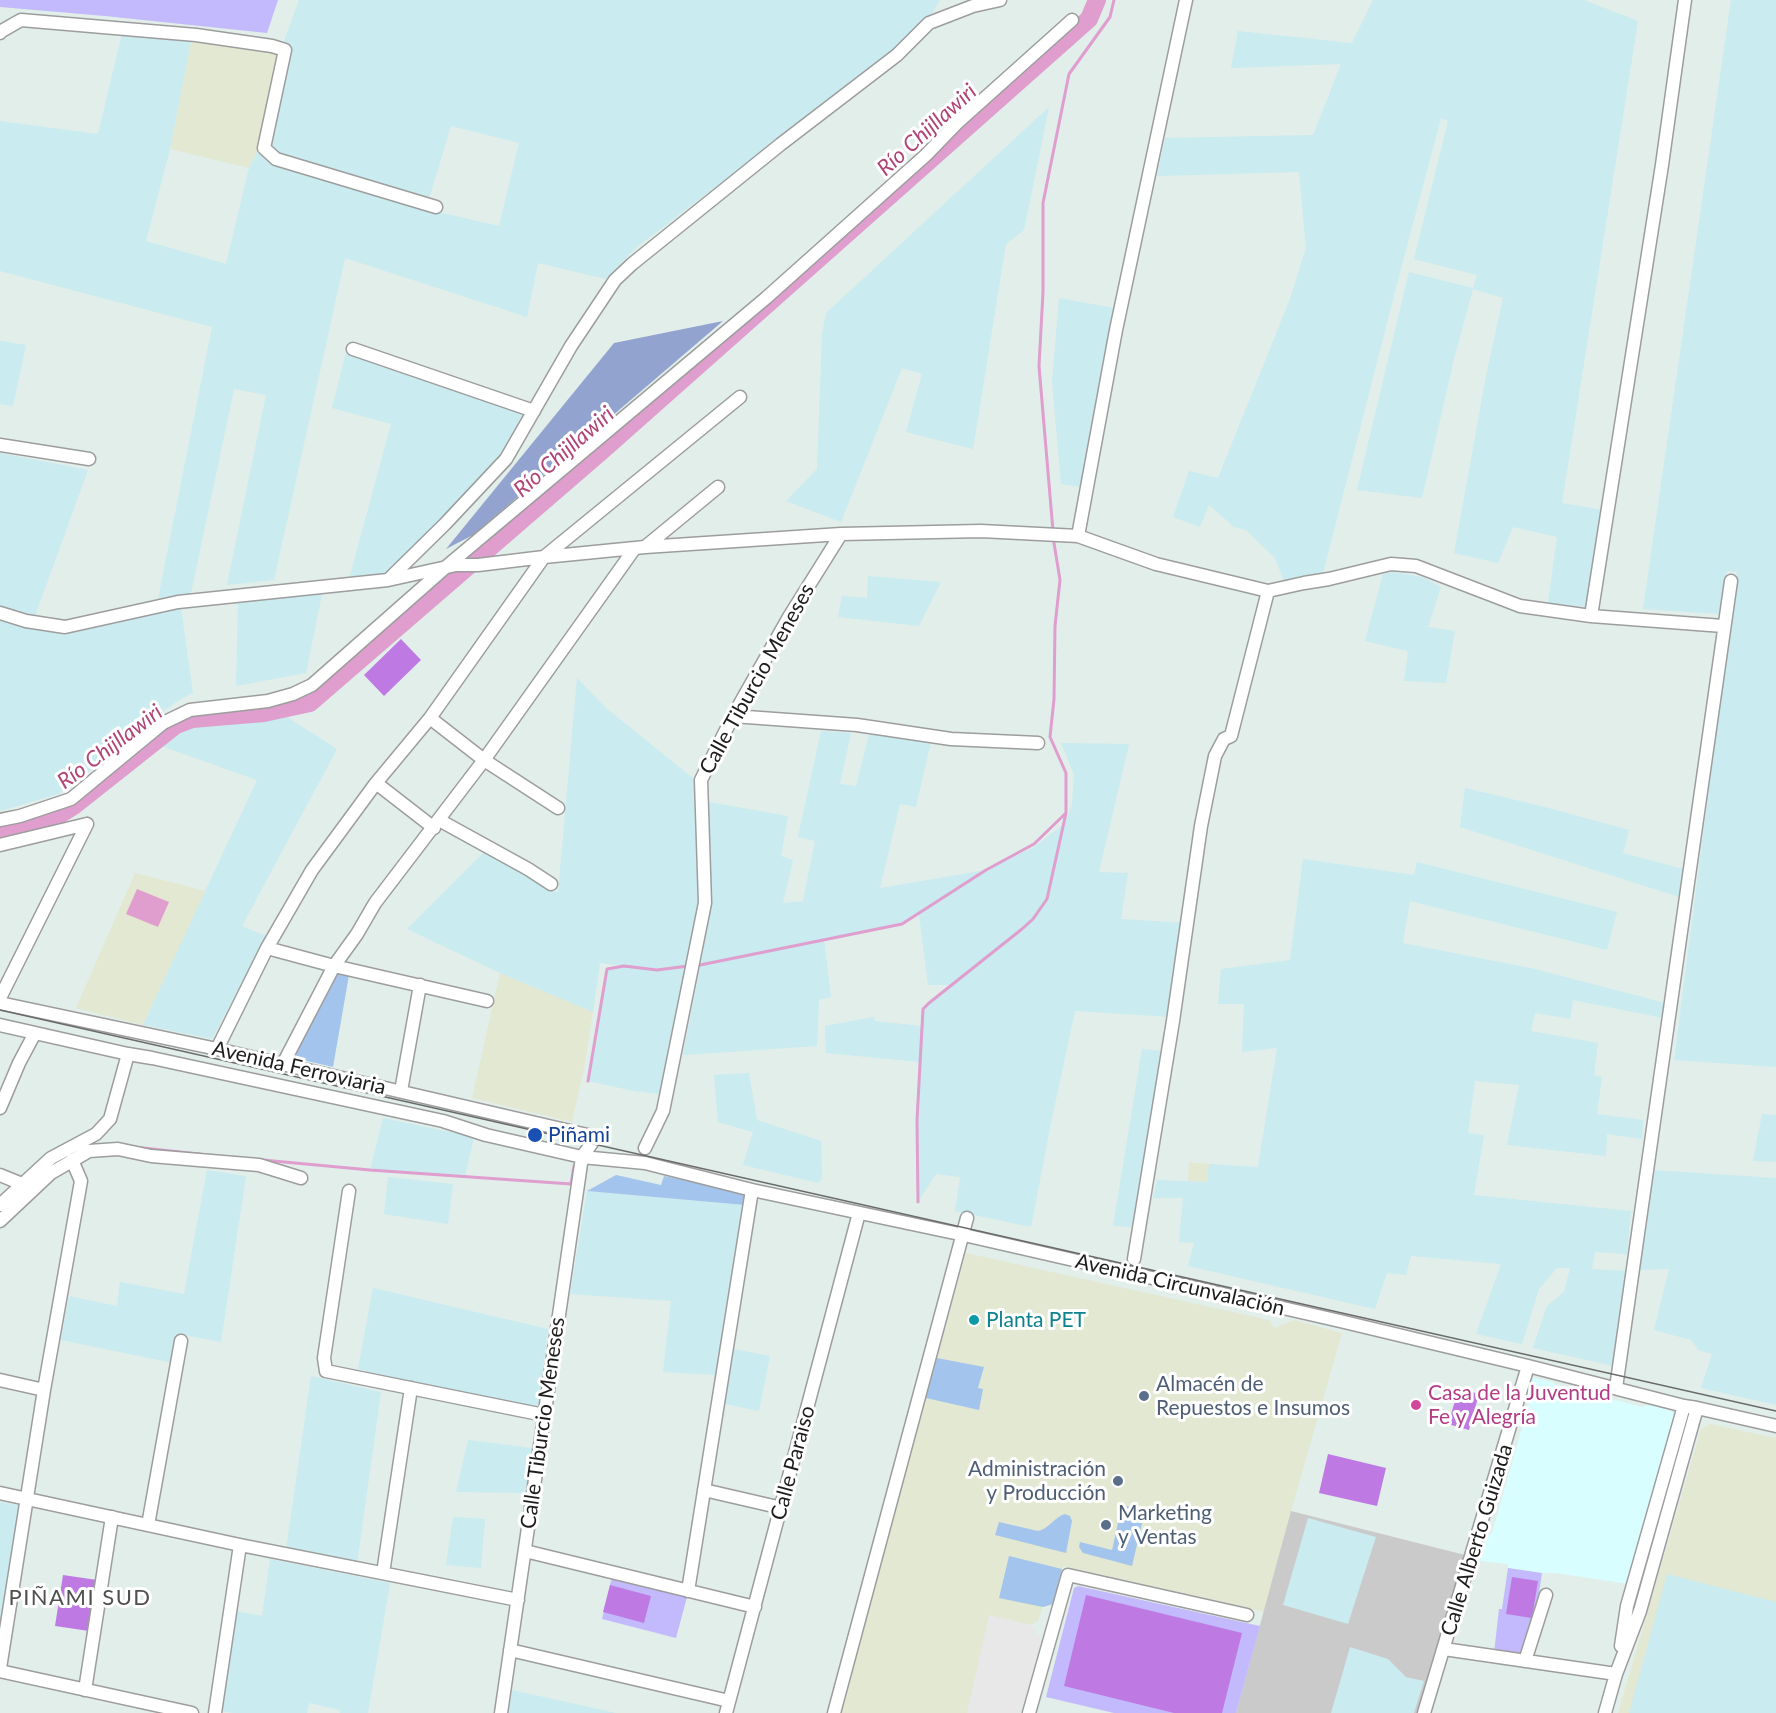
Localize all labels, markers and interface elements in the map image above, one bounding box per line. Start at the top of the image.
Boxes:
water label: Río Chijllawiri [872,79,982,181]
water label: Río Chijllawiri [508,401,620,503]
street label: Calle Tiburcio Meneses [694,579,820,779]
water label: Río Chijllawiri [52,699,168,795]
street label: Avenida Ferroviaria [210,1036,388,1100]
place label: Piñami [548,1122,610,1148]
marker: Piñami [526,1126,544,1144]
street label: Avenida Circunvalación [1073,1249,1287,1321]
place label: Planta PET [986,1307,1086,1333]
marker: Planta PET [967,1313,981,1327]
street label: Calle Tiburcio Meneses [516,1315,570,1531]
place label: Almacén de Repuestos e Insumos [1156,1371,1350,1421]
place label: Casa de la Juventud Fe y Alegría [1428,1380,1611,1430]
marker: Almacén de Repuestos e Insumos [1137,1389,1151,1403]
marker: Casa de la Juventud Fe y Alegría [1409,1398,1423,1412]
street label: Calle Paraiso [766,1403,820,1523]
street label: Calle Alberto Guizada [1436,1441,1518,1639]
place label: Administración y Producción [968,1456,1106,1506]
marker: Administración y Producción [1111,1474,1125,1488]
place label: Marketing y Ventas [1118,1500,1212,1550]
marker: Marketing y Ventas [1099,1518,1113,1532]
district label: PIÑAMI SUD [8,1585,152,1611]

